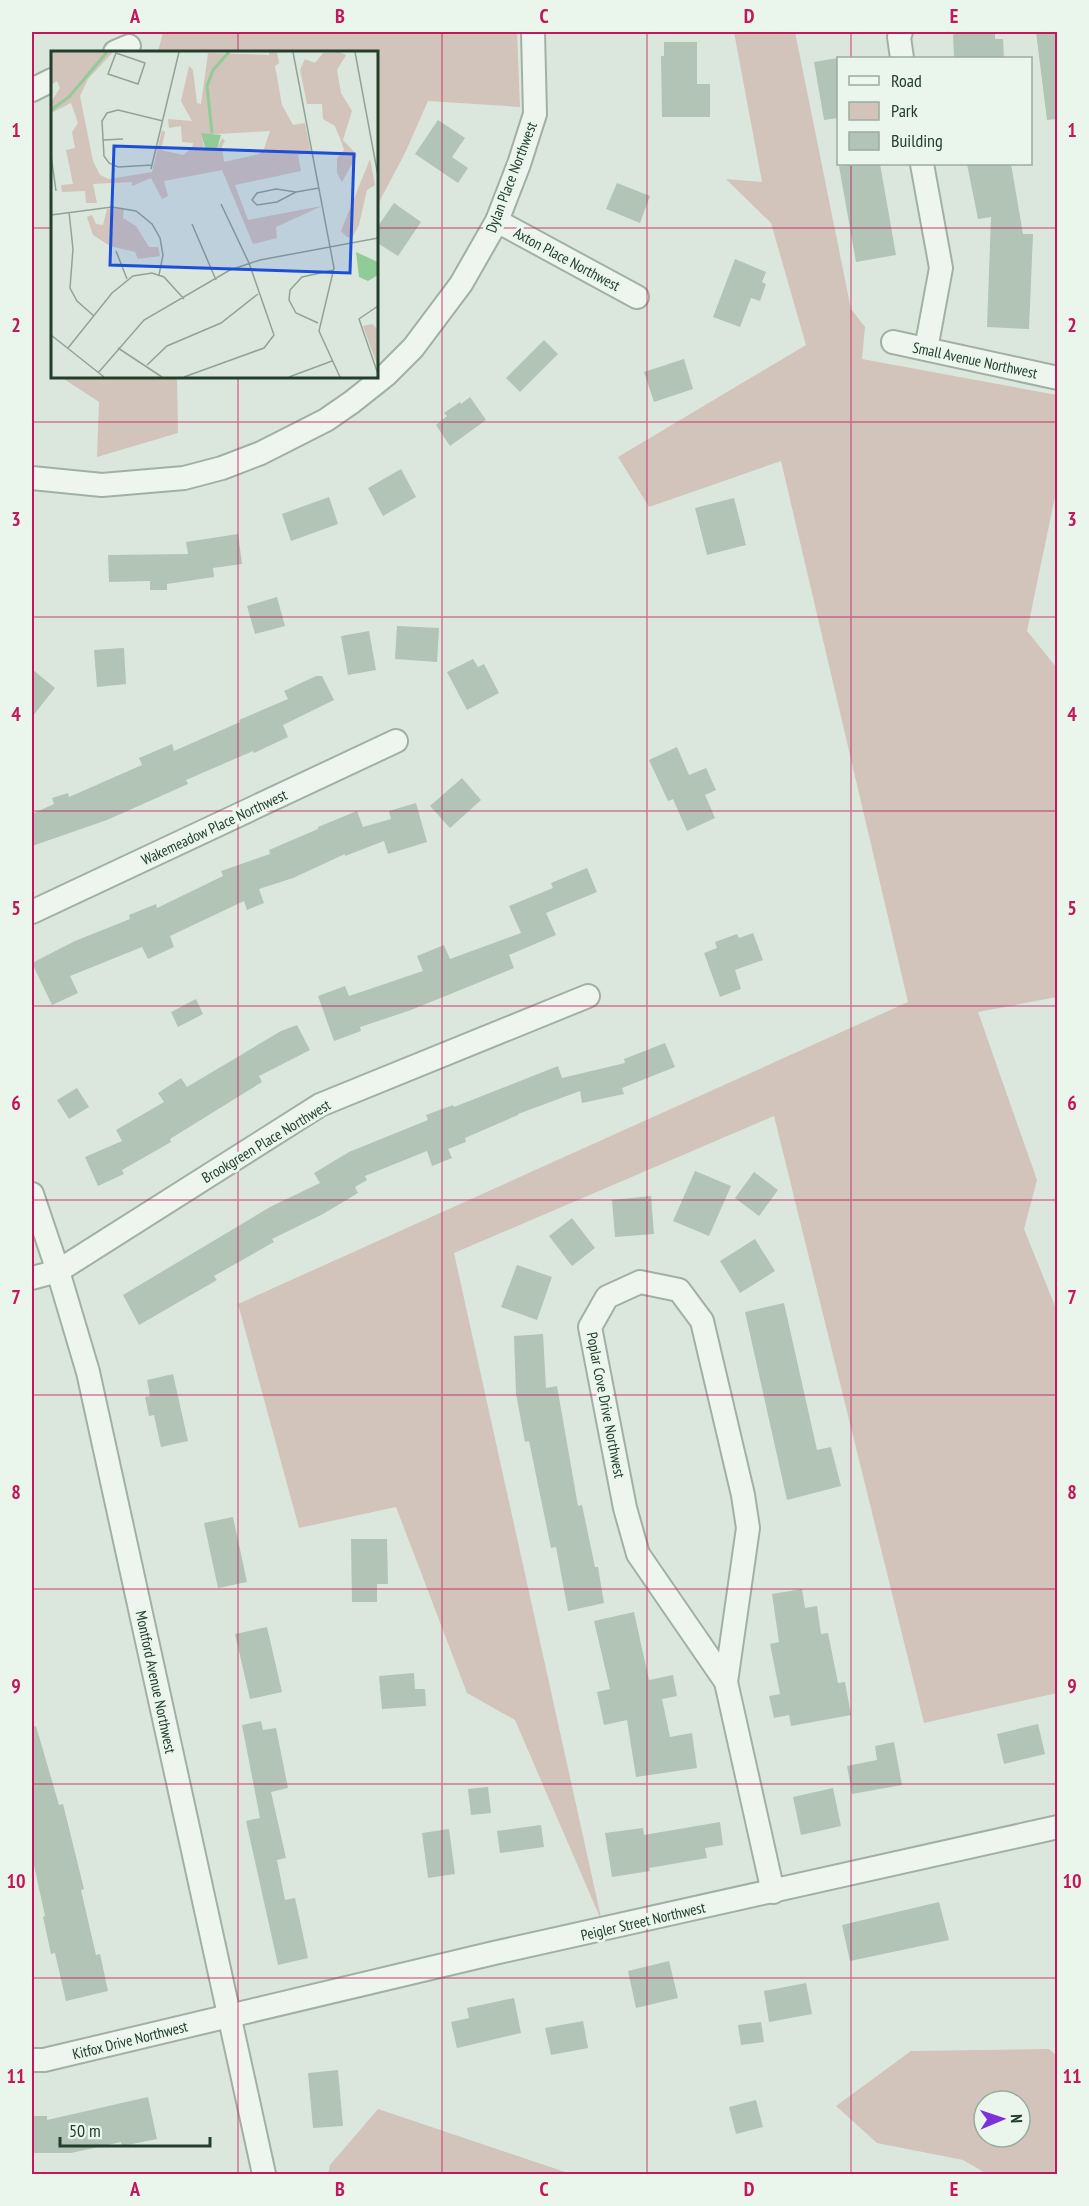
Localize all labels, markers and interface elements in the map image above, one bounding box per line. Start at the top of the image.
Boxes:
text: A [129,3,141,29]
text: B [335,3,345,29]
text: C [539,3,549,29]
text: D [744,3,755,29]
text: E [950,3,958,29]
inset map [51,51,378,378]
legend [837,57,1032,165]
text: Road [891,69,922,92]
text: Park [891,99,918,122]
text: 1 [11,117,21,143]
text: 1 [1067,117,1077,143]
street label: Dylan Place Northwest [481,119,541,235]
text: Building [891,129,943,152]
street label: Axton Place Northwest [511,223,623,295]
text: 2 [11,312,21,338]
text: 2 [1067,312,1077,338]
street label: Small Avenue Northwest [911,338,1039,382]
text: 3 [11,506,21,532]
text: 3 [1067,506,1077,532]
text: 4 [11,701,21,727]
text: 4 [1067,701,1077,727]
street label: Wakemeadow Place Northwest [138,785,290,869]
text: 5 [11,895,21,921]
text: 5 [1067,895,1077,921]
text: 6 [11,1090,21,1116]
text: 6 [1067,1090,1077,1116]
street label: Brookgreen Place Northwest [198,1095,334,1187]
text: 7 [11,1284,21,1310]
text: 7 [1067,1284,1077,1310]
street label: Poplar Cove Drive Northwest [583,1330,629,1480]
text: 8 [11,1479,21,1505]
text: 8 [1067,1479,1077,1505]
street label: Montford Avenue Northwest [132,1609,180,1755]
text: 9 [11,1673,21,1699]
text: 9 [1067,1673,1077,1699]
text: 10 [6,1868,26,1894]
text: 10 [1062,1868,1082,1894]
street label: Peigler Street Northwest [579,1897,707,1945]
street label: Kitfox Drive Northwest [70,2017,190,2063]
text: 11 [6,2063,26,2089]
text: 11 [1062,2063,1082,2089]
north arrow [972,2089,1032,2149]
scale bar [60,2110,210,2148]
text: N [1007,2114,1027,2123]
text: 50 m [69,2119,101,2142]
text: A [129,2176,141,2202]
text: B [335,2176,345,2202]
text: C [539,2176,549,2202]
text: D [744,2176,755,2202]
text: E [950,2176,958,2202]

